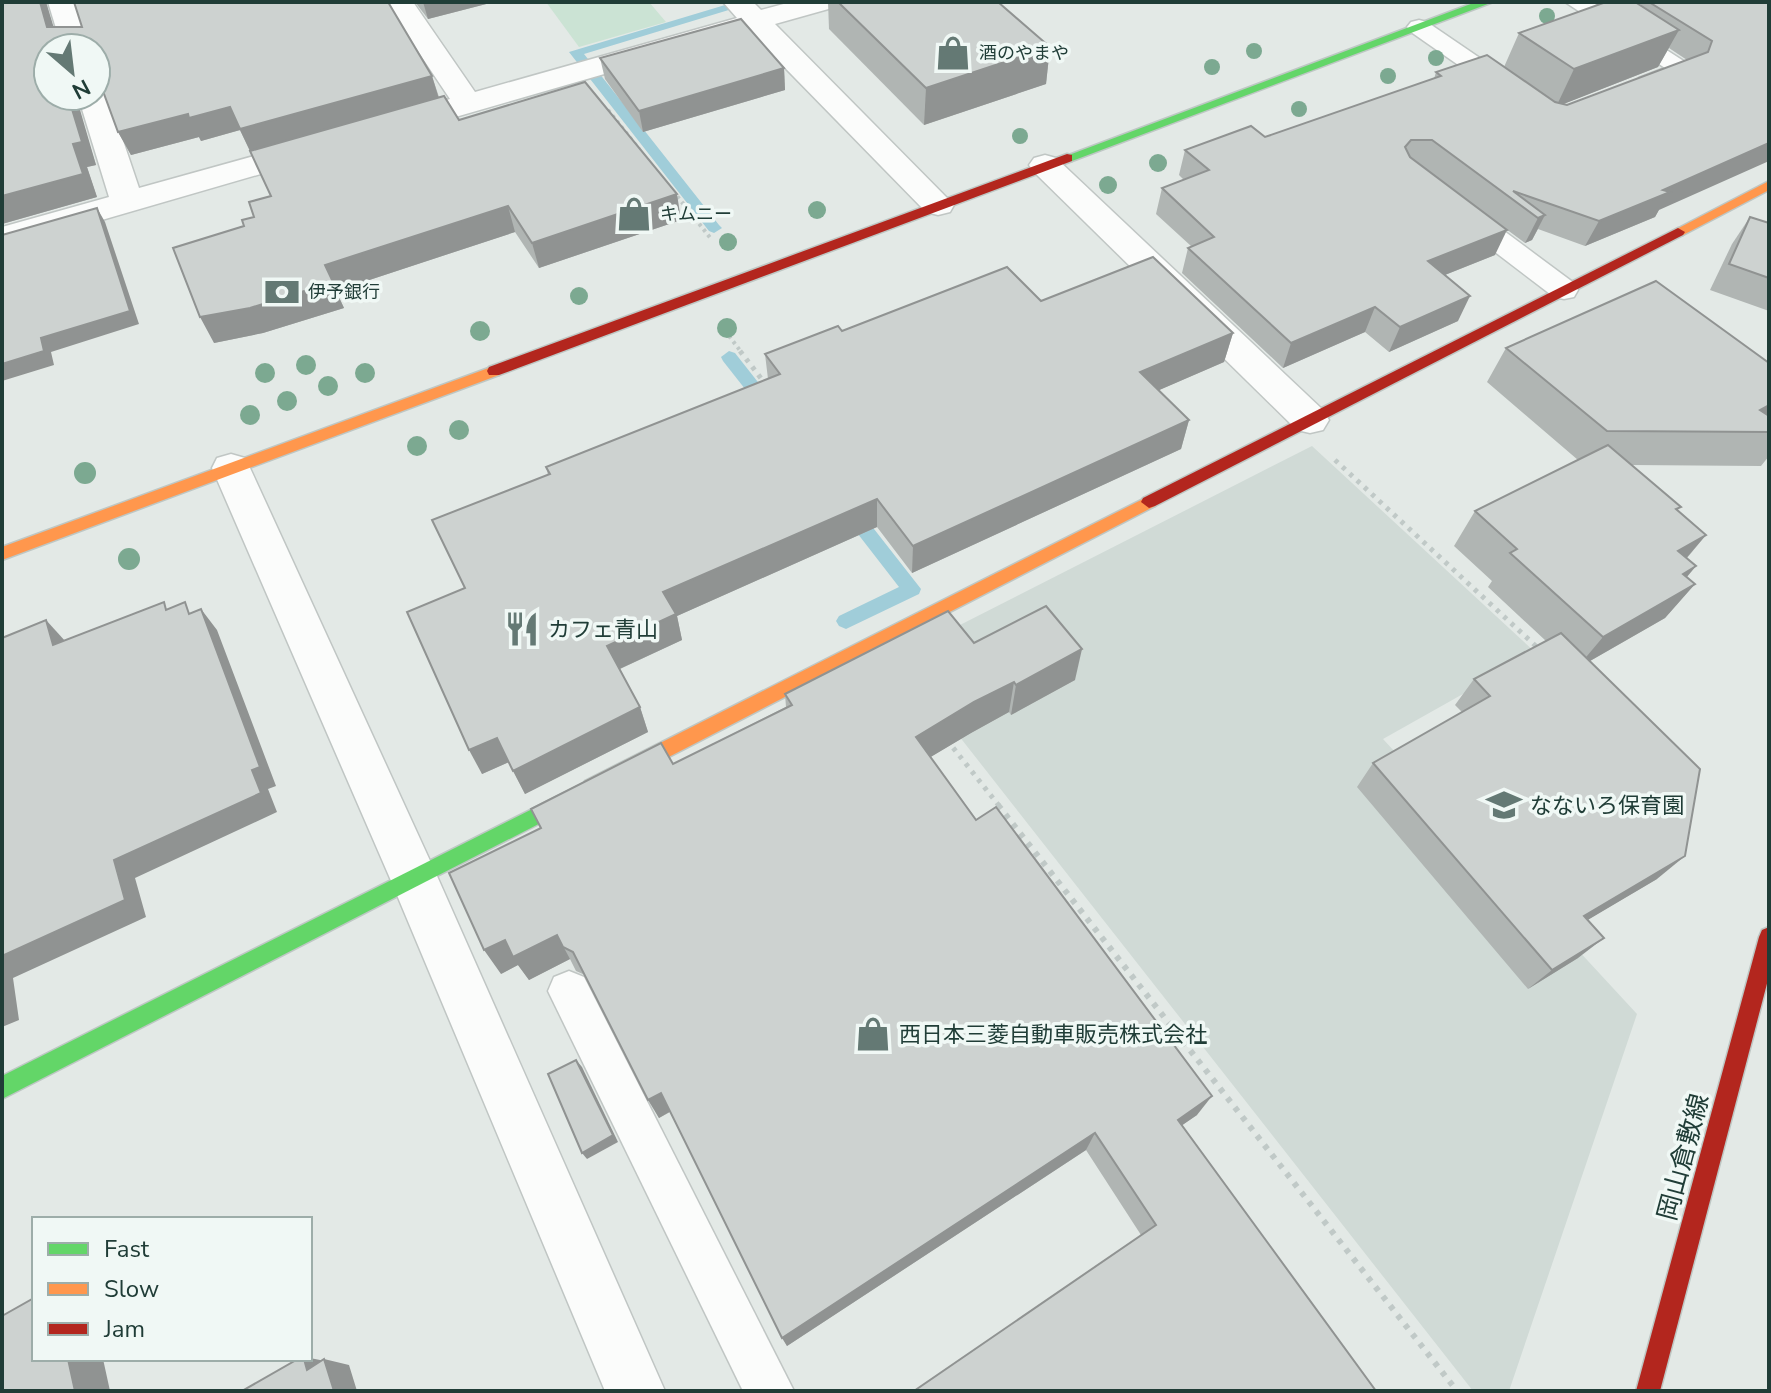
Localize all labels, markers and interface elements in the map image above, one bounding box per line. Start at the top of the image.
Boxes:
north arrow [32,32,112,112]
shop icon: 酒のやまや [934,34,972,72]
place label: 酒のやまや [979,41,1069,65]
text: N [67,72,95,106]
shop icon: キムニー [615,195,653,233]
place label: キムニー [660,202,732,226]
bank icon: 伊予銀行 [263,273,301,311]
place label: 伊予銀行 [308,280,380,304]
restaurant icon: カフェ青山 [503,610,541,648]
place label: カフェ青山 [548,615,658,645]
school or university icon: なないろ保育園 [1485,786,1523,824]
place label: なないろ保育園 [1530,791,1684,821]
shop icon: 西日本三菱自動車販売株式会社 [854,1015,892,1053]
place label: 西日本三菱自動車販売株式会社 [899,1020,1207,1050]
street label: 岡山倉敷線 [1650,1090,1717,1224]
legend [32,1217,312,1361]
text: Fast [104,1233,150,1265]
text: Slow [104,1273,159,1305]
text: Jam [103,1313,145,1345]

